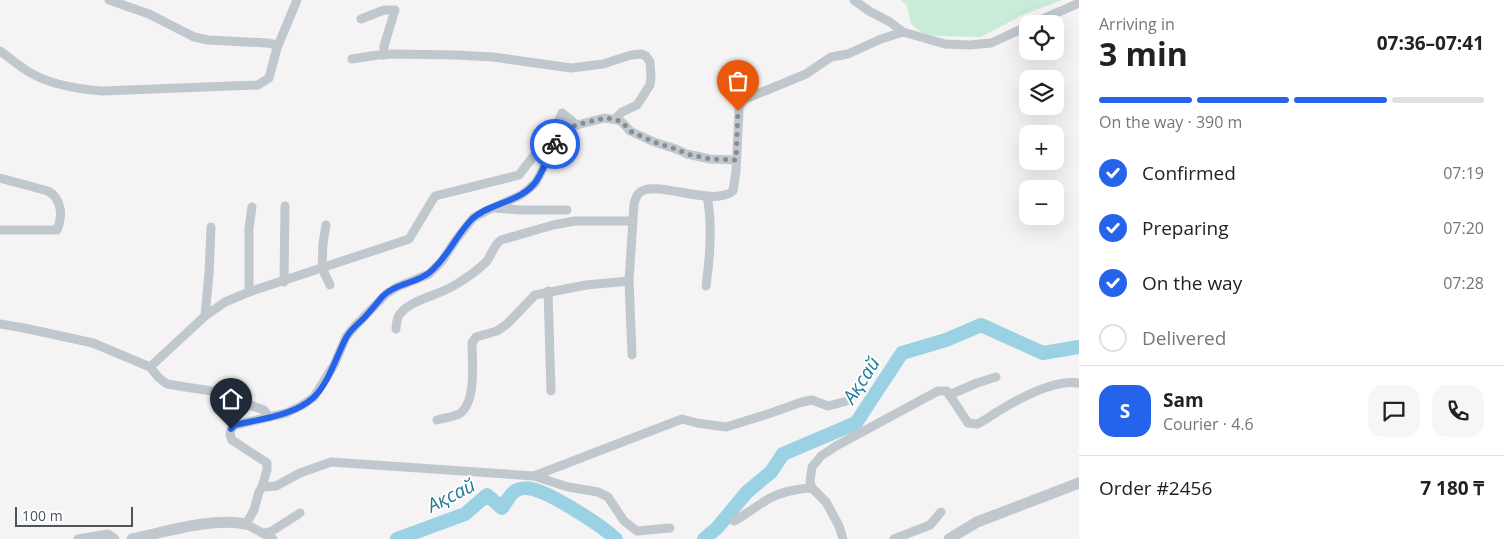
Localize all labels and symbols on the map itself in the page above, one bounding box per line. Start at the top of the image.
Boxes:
pin [717,60,759,111]
courier [530,119,580,169]
water label: Ақсай [835,352,886,410]
pin [210,378,252,429]
water label: Ақсай [421,472,480,519]
scale bar [15,504,132,527]

